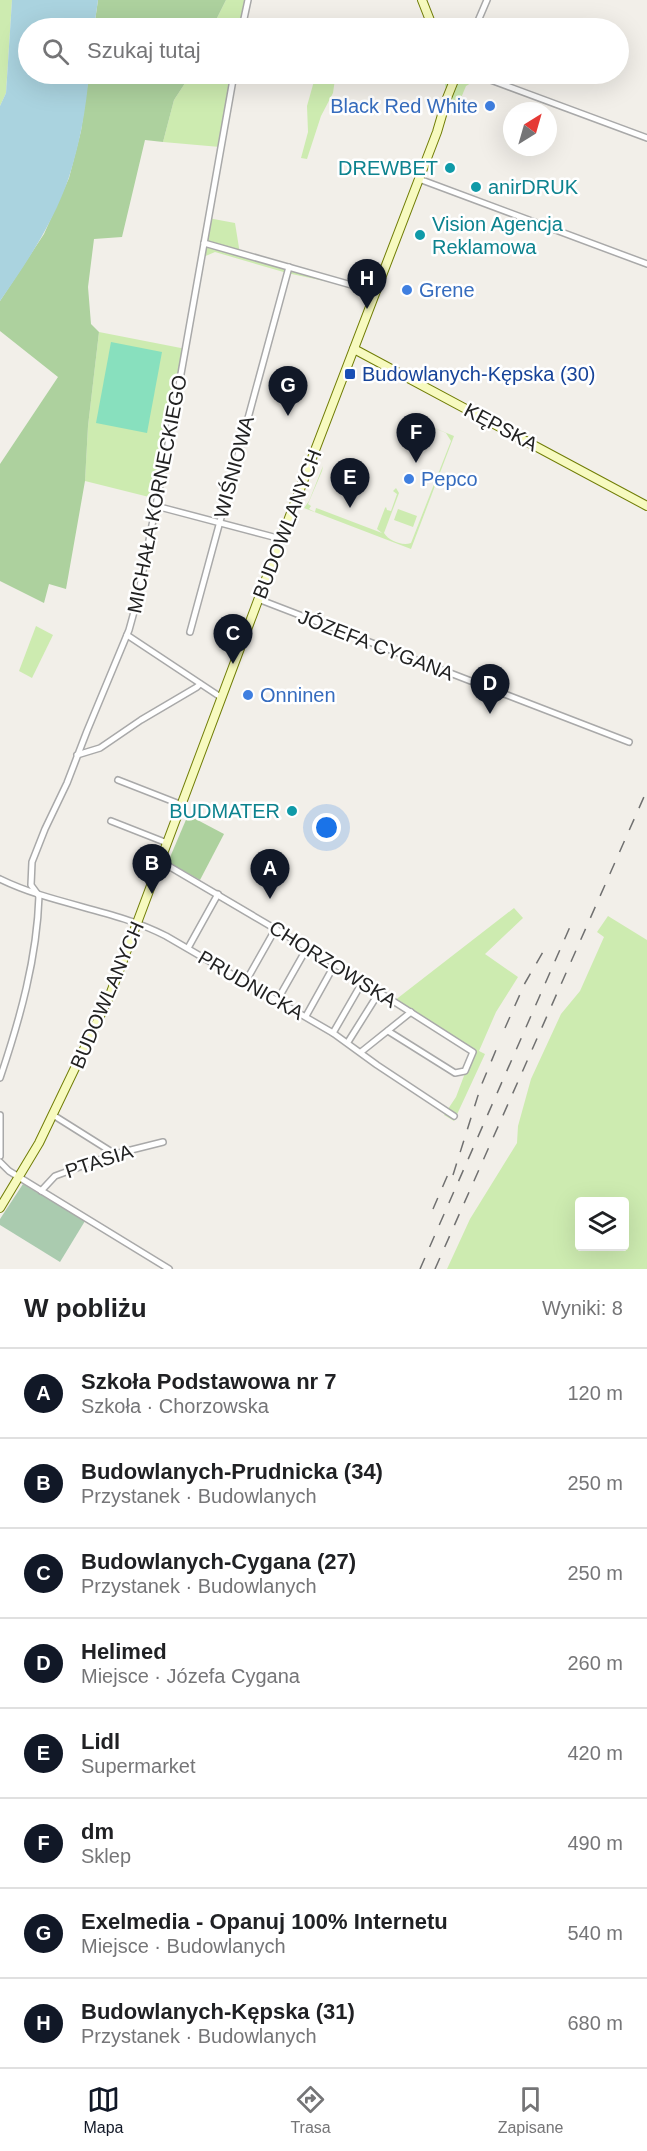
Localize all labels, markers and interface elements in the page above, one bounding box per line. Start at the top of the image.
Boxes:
search box [18,18,629,84]
icon: search [39,35,72,68]
text: Szukaj tutaj [87,38,201,63]
place label: Black Red White [330,95,478,117]
marker: Black Red White [483,99,497,113]
north arrow [503,102,557,156]
place label: DREWBET [338,157,438,179]
marker: DREWBET [443,161,457,175]
place label: anirDRUK [488,176,579,198]
marker: anirDRUK [469,180,483,194]
place label: Vision Agencja Reklamowa [432,213,564,258]
marker: Vision Agencja Reklamowa [413,228,427,242]
pin: H [348,260,386,309]
place label: Grene [419,279,475,301]
marker: Grene [400,283,414,297]
place label: Budowlanych-Kępska (30) [362,363,595,385]
pin: G [268,366,308,416]
marker: Budowlanych-Kępska (30) [343,367,357,381]
street label: MICHAŁA KORNECKIEGO [123,373,191,615]
street label: KĘPSKA [460,398,542,456]
street label: WIŚNIOWA [209,413,258,520]
pin: F [396,414,436,463]
street label: BUDOWLANYCH [248,446,326,602]
pin: E [330,458,370,508]
place label: Pepco [421,468,478,490]
marker: Pepco [402,472,416,486]
street label: JÓZEFA CYGANA [295,605,457,685]
pin: C [214,614,252,664]
pin: D [470,664,510,714]
place label: Onninen [260,684,336,706]
marker: Onninen [241,688,255,702]
place label: BUDMATER [169,800,280,822]
marker: BUDMATER [285,804,299,818]
your location [312,813,341,842]
pin: B [132,844,172,894]
pin: A [250,850,290,899]
street label: CHORZOWSKA [265,916,401,1012]
street label: BUDOWLANYCH [66,918,148,1072]
street label: PRUDNICKA [194,946,308,1024]
street label: PTASIA [62,1140,136,1182]
map controls [575,1197,629,1251]
button: layers [575,1197,629,1251]
text: W pobliżu [24,1293,147,1323]
text: Wyniki: 8 [542,1297,623,1319]
text: Szkoła Podstawowa nr 7 [81,1369,337,1394]
text: A [36,1382,51,1404]
text: 120 m [567,1382,623,1404]
text: Szkoła · Chorzowska [81,1395,269,1417]
text: Budowlanych-Prudnicka (34) [81,1459,383,1484]
text: B [36,1472,51,1494]
text: 250 m [567,1472,623,1494]
text: Przystanek · Budowlanych [81,1485,317,1507]
text: Budowlanych-Cygana (27) [81,1549,356,1574]
text: C [36,1562,51,1584]
text: 250 m [567,1562,623,1584]
text: Przystanek · Budowlanych [81,1575,317,1597]
text: Helimed [81,1639,167,1664]
text: D [36,1652,51,1674]
text: 260 m [567,1652,623,1674]
text: Miejsce · Józefa Cygana [81,1665,300,1687]
text: Lidl [81,1729,120,1754]
text: E [37,1742,50,1764]
text: 420 m [567,1742,623,1764]
text: Supermarket [81,1755,196,1777]
text: dm [81,1819,114,1844]
text: F [37,1832,50,1854]
text: 490 m [567,1832,623,1854]
text: Sklep [81,1845,131,1867]
text: Exelmedia - Opanuj 100% Internetu [81,1909,448,1934]
text: G [36,1922,51,1944]
text: 540 m [567,1922,623,1944]
text: Miejsce · Budowlanych [81,1935,286,1957]
text: Budowlanych-Kępska (31) [81,1999,355,2024]
text: H [36,2012,51,2034]
text: 680 m [567,2012,623,2034]
text: Przystanek · Budowlanych [81,2025,317,2047]
tab: Mapa [83,2083,124,2137]
tab: Trasa [290,2083,331,2137]
tab: Zapisane [498,2083,564,2137]

